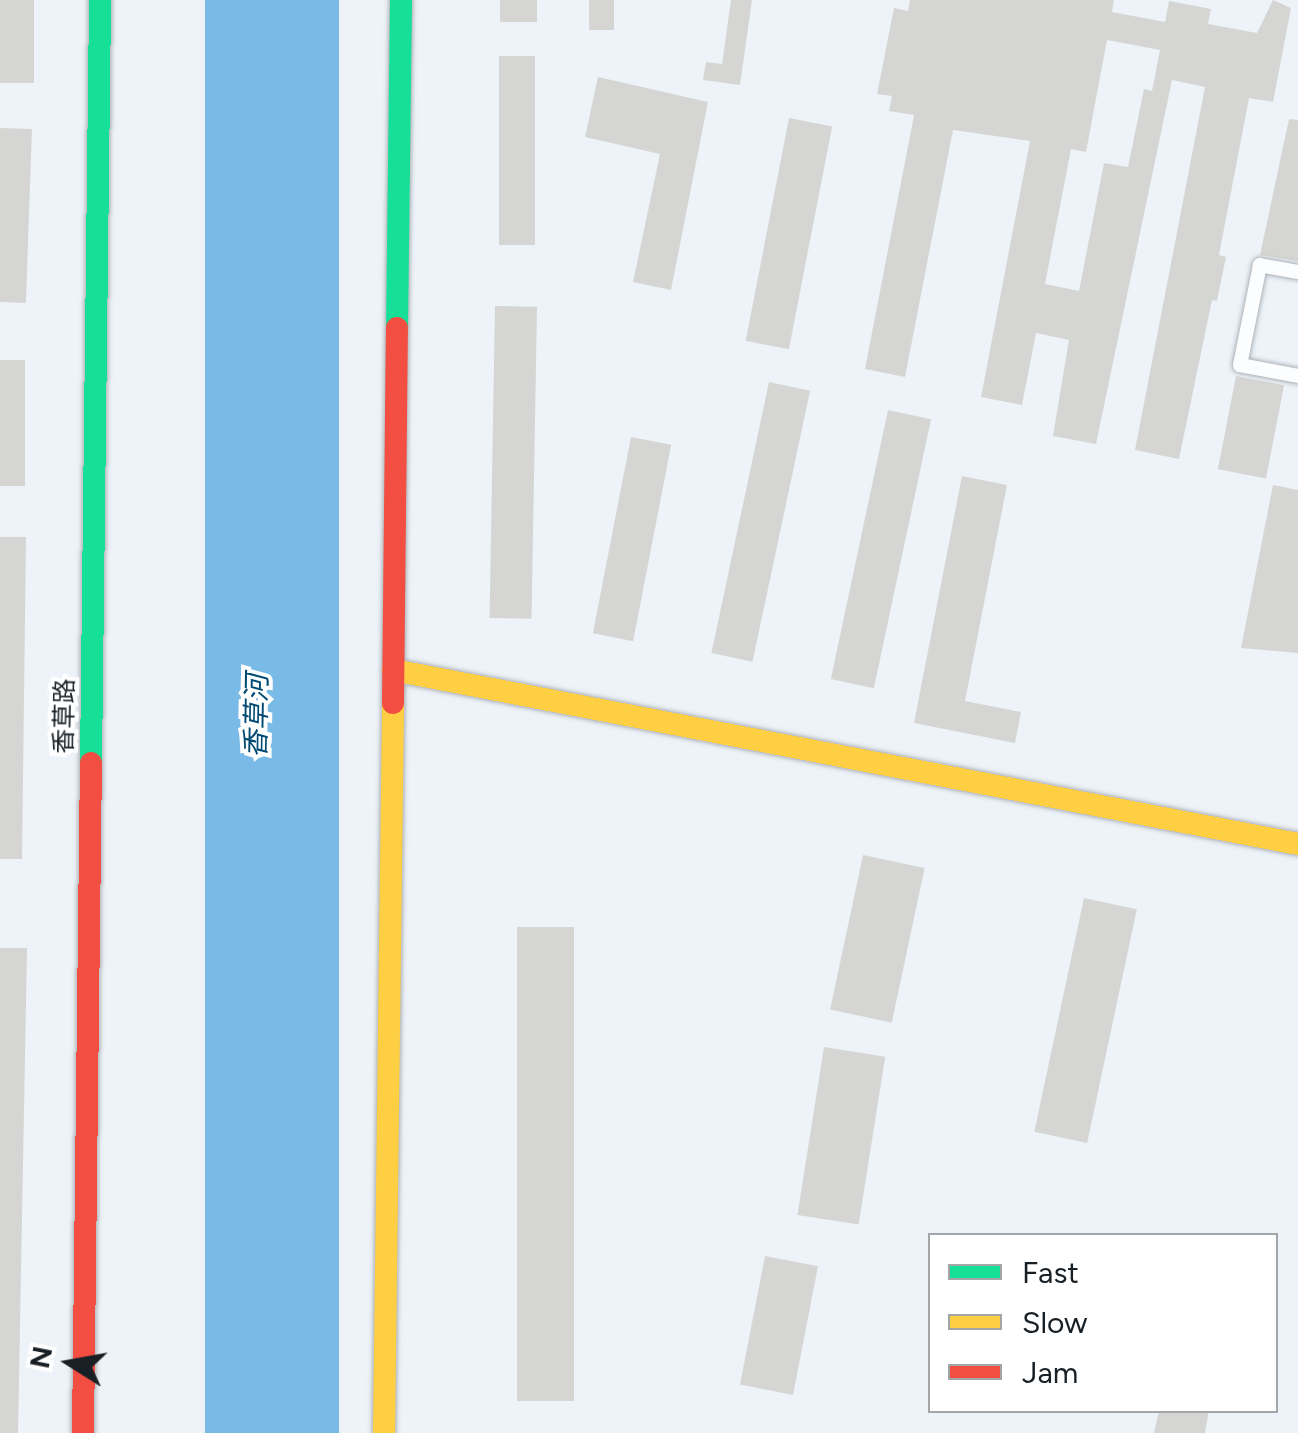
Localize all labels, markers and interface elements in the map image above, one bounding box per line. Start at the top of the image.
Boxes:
water label: 香草河 [238,674,274,758]
street label: 香草路 [48,678,80,754]
legend [928,1233,1278,1413]
text: Fast [1022,1254,1079,1291]
text: Slow [1022,1304,1088,1341]
north arrow [20,1313,120,1413]
text: N [22,1343,59,1371]
text: Jam [1022,1354,1078,1391]

